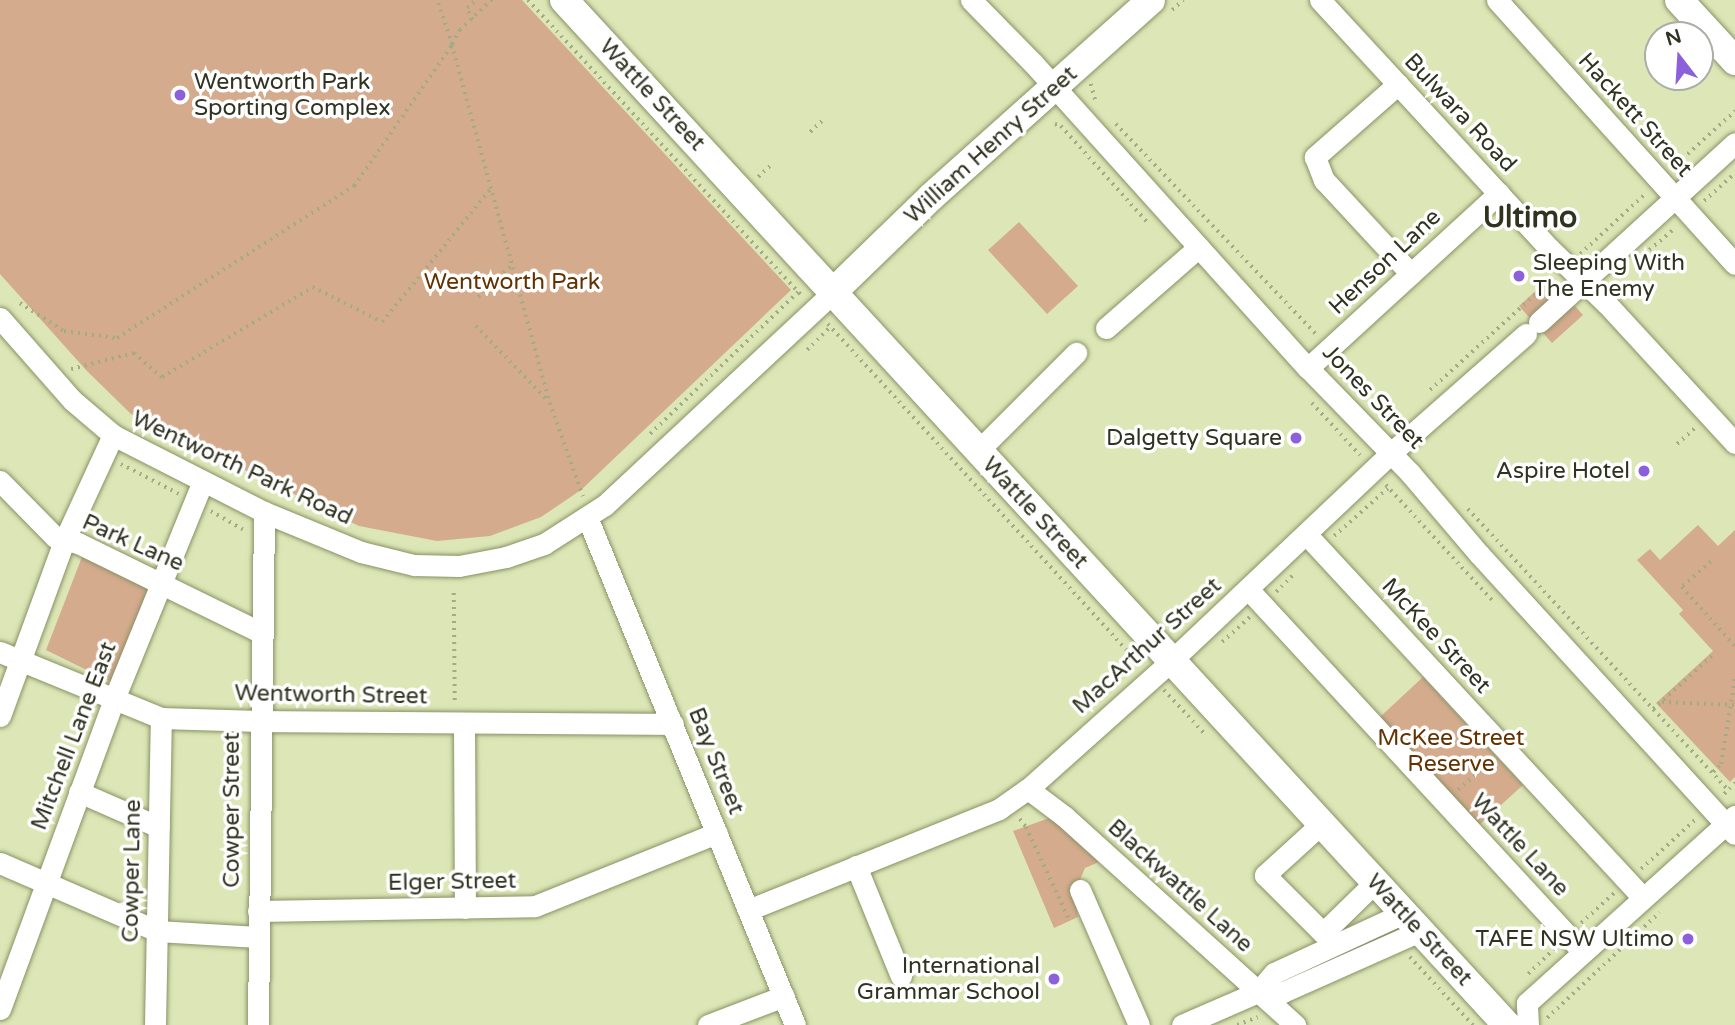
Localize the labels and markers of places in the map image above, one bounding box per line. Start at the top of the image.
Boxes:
place label: Wentworth Park Sporting Complex [194,68,391,122]
marker: Wentworth Park Sporting Complex [172,87,188,103]
place label: Sleeping With The Enemy [1533,249,1685,303]
marker: Sleeping With The Enemy [1511,268,1527,284]
place label: Dalgetty Square [1106,424,1282,452]
marker: Dalgetty Square [1288,430,1304,446]
place label: Aspire Hotel [1496,457,1630,485]
marker: Aspire Hotel [1636,463,1652,479]
place label: TAFE NSW Ultimo [1475,925,1674,953]
marker: TAFE NSW Ultimo [1680,931,1696,947]
place label: International Grammar School [857,952,1040,1006]
marker: International Grammar School [1046,971,1062,987]

